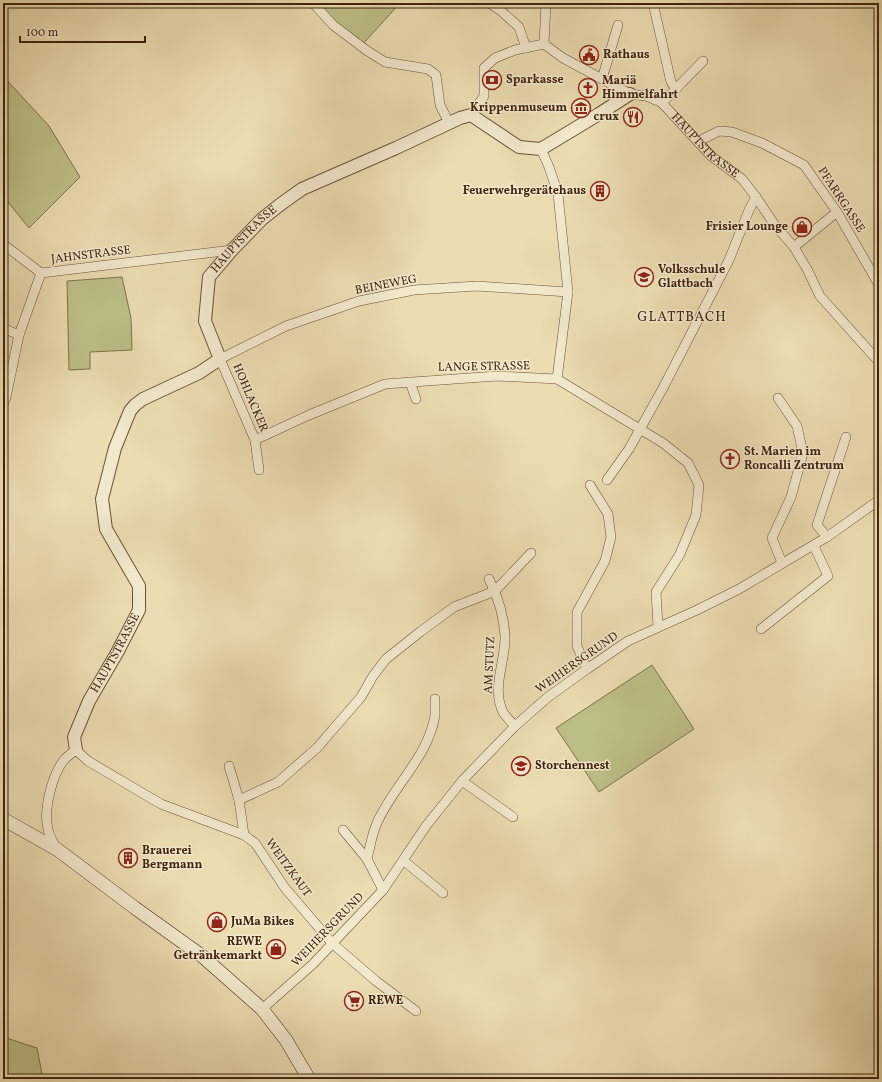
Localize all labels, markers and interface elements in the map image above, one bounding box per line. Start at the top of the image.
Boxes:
scale bar [20,18,145,44]
text: 100 m [26,25,59,41]
public building icon: Rathaus [578,44,600,66]
place label: Rathaus [603,47,650,63]
bank icon: Sparkasse [481,69,503,91]
place label: Sparkasse [506,72,564,88]
place label: Mariä Himmelfahrt [602,73,679,103]
church icon: Mariä Himmelfahrt [577,77,599,99]
museum icon: Krippenmuseum [570,97,592,119]
place label: Krippenmuseum [470,100,567,116]
restaurant icon: crux [622,106,644,128]
place label: crux [594,109,619,125]
street label: HAUPTSTRASSE [667,110,742,182]
street label: PFARRGASSE [814,164,868,236]
building icon: Feuerwehrgerätehaus [589,180,611,202]
place label: Feuerwehrgerätehaus [463,183,586,199]
street label: HAUPTSTRASSE [208,202,280,277]
shop icon: Frisier Lounge [791,216,813,238]
place label: Frisier Lounge [706,219,788,235]
street label: JAHNSTRASSE [50,242,132,268]
place label: Volksschule Glattbach [658,262,725,292]
school or university icon: Volksschule Glattbach [633,266,655,288]
street label: BEINEWEG [354,271,418,299]
district label: GLATTBACH [637,308,727,327]
street label: LANGE STRASSE [438,358,530,376]
street label: HOHLACKER [228,361,272,435]
place label: St. Marien im Roncalli Zentrum [744,444,844,474]
church icon: St. Marien im Roncalli Zentrum [719,448,741,470]
street label: HAUPTSTRASSE [87,611,144,696]
street label: WEIHERSGRUND [533,628,622,697]
street label: AM STUTZ [481,636,499,694]
school or university icon: Storchennest [510,755,532,777]
place label: Storchennest [535,758,610,774]
street label: WEITZKAUT [261,836,315,900]
place label: Brauerei Bergmann [142,843,203,873]
building icon: Brauerei Bergmann [117,847,139,869]
street label: WEIHERSGRUND [288,889,368,971]
shop icon: JuMa Bikes [206,911,228,933]
place label: JuMa Bikes [230,914,295,930]
place label: REWE Getränkemarkt [174,934,262,964]
shop icon: REWE Getränkemarkt [265,938,287,960]
supermarket icon: REWE [343,990,365,1012]
place label: REWE [368,993,404,1009]

